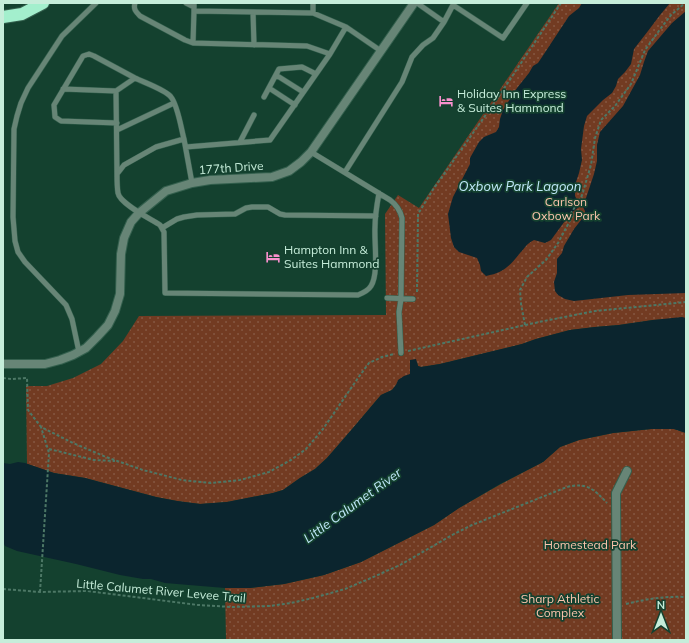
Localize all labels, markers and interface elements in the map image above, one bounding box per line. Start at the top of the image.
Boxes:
place label: Holiday Inn Express & Suites Hammond [457,86,566,115]
hotel icon: Holiday Inn Express & Suites Hammond [438,93,454,109]
street label: 177th Drive [198,158,264,177]
water label: Oxbow Park Lagoon [459,178,581,194]
park label: Carlson Oxbow Park [532,194,601,223]
place label: Hampton Inn & Suites Hammond [284,242,380,271]
hotel icon: Hampton Inn & Suites Hammond [265,249,281,265]
water label: Little Calumet River [300,463,405,546]
park label: Homestead Park [544,537,637,552]
street label: Little Calumet River Levee Trail [76,576,246,605]
park label: Sharp Athletic Complex [521,591,599,620]
north arrow [641,595,681,635]
text: N [657,598,665,612]

